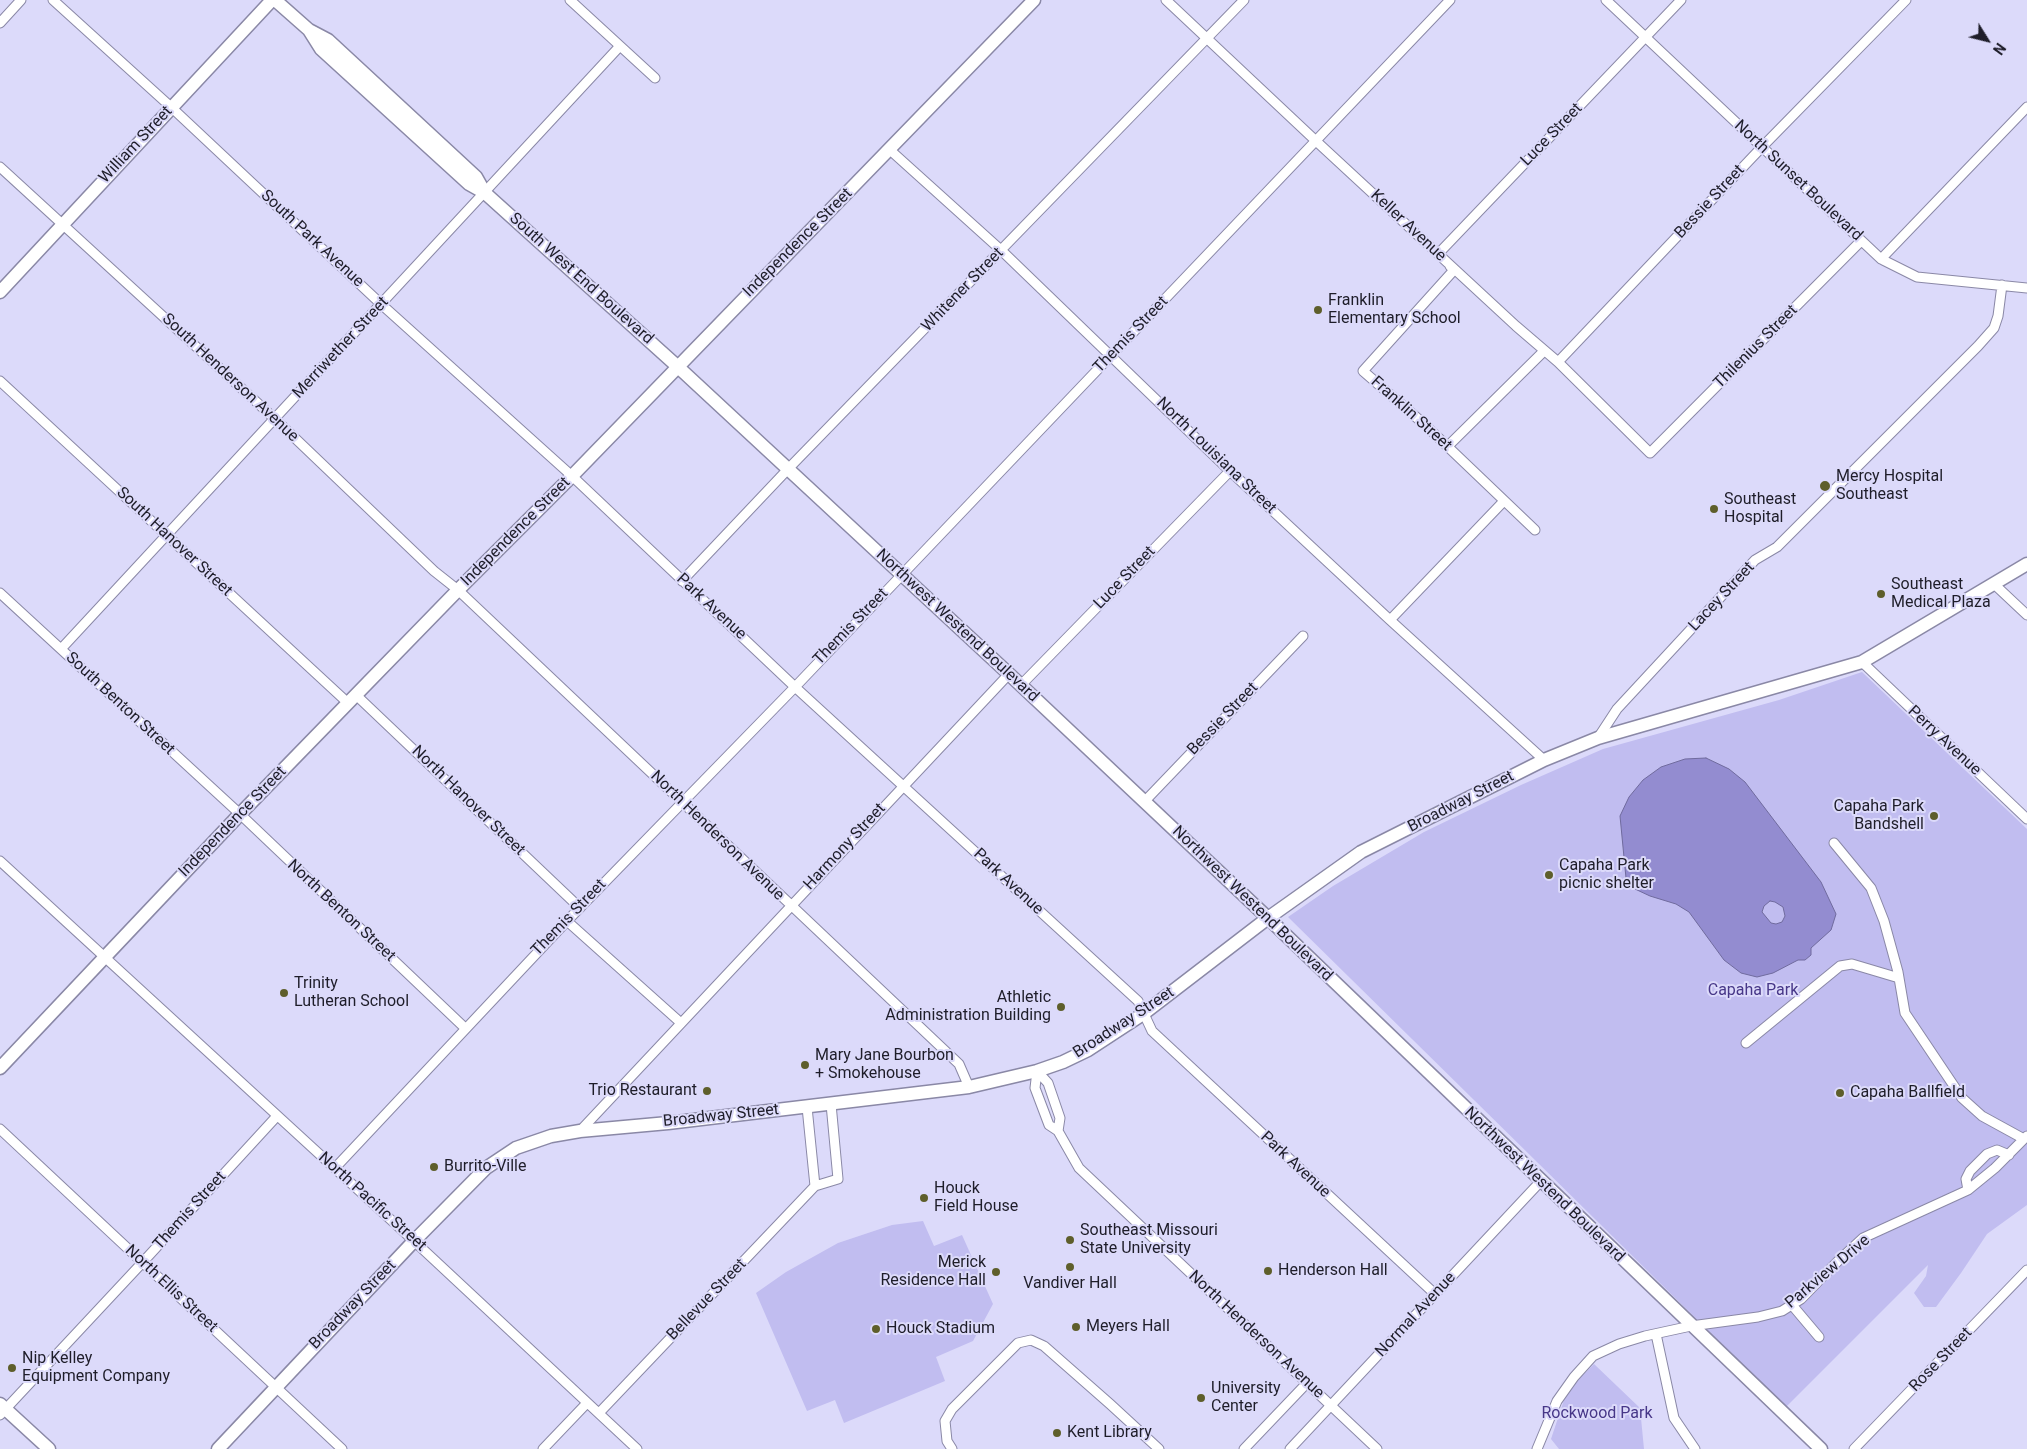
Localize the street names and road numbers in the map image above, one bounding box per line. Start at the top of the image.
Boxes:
street label: Luce Street [1517,100,1587,170]
street label: William Street [95,102,177,188]
street label: North Sunset Boulevard [1730,117,1866,245]
street label: Bessie Street [1671,161,1749,243]
street label: Independence Street [739,184,857,302]
street label: South Park Avenue [256,186,368,292]
street label: Keller Avenue [1366,186,1450,266]
street label: South West End Boulevard [505,209,657,349]
street label: Whitener Street [918,244,1008,336]
street label: Merriwether Street [289,293,393,403]
street label: Themis Street [1090,293,1172,377]
street label: Thilenius Street [1710,301,1802,393]
street label: South Henderson Avenue [158,310,302,446]
street label: Franklin Street [1367,373,1455,455]
street label: North Louisiana Street [1152,394,1280,518]
street label: Independence Street [457,473,575,591]
street label: South Hanover Street [112,483,236,601]
street label: Luce Street [1090,543,1160,613]
street label: Northwest Westend Boulevard [872,546,1042,706]
street label: Lacey Street [1685,558,1759,636]
street label: Park Avenue [672,570,750,644]
street label: Themis Street [810,585,892,669]
street label: South Benton Street [62,649,178,759]
street label: Bessie Street [1184,679,1262,759]
street label: Perry Avenue [1903,702,1985,780]
street label: North Hanover Street [407,742,529,860]
street label: Independence Street [175,763,291,881]
street label: North Henderson Avenue [646,767,788,905]
street label: Broadway Street [1405,767,1517,837]
street label: Harmony Street [800,800,890,894]
street label: Northwest Westend Boulevard [1168,822,1336,986]
street label: Park Avenue [969,845,1047,919]
street label: North Benton Street [283,856,399,966]
street label: Themis Street [528,876,610,960]
street label: Broadway Street [1070,983,1178,1063]
street label: Broadway Street [662,1100,780,1132]
street label: Northwest Westend Boulevard [1460,1103,1628,1267]
street label: Park Avenue [1256,1128,1334,1202]
street label: North Pacific Street [314,1148,430,1256]
street label: Themis Street [150,1168,230,1254]
street label: Parkview Drive [1782,1231,1874,1313]
street label: North Ellis Street [121,1241,221,1337]
street label: Bellevue Street [663,1255,751,1345]
street label: Broadway Street [306,1256,400,1354]
street label: North Henderson Avenue [1184,1267,1328,1403]
street label: Normal Avenue [1372,1269,1460,1361]
street label: Rose Street [1906,1324,1976,1396]

